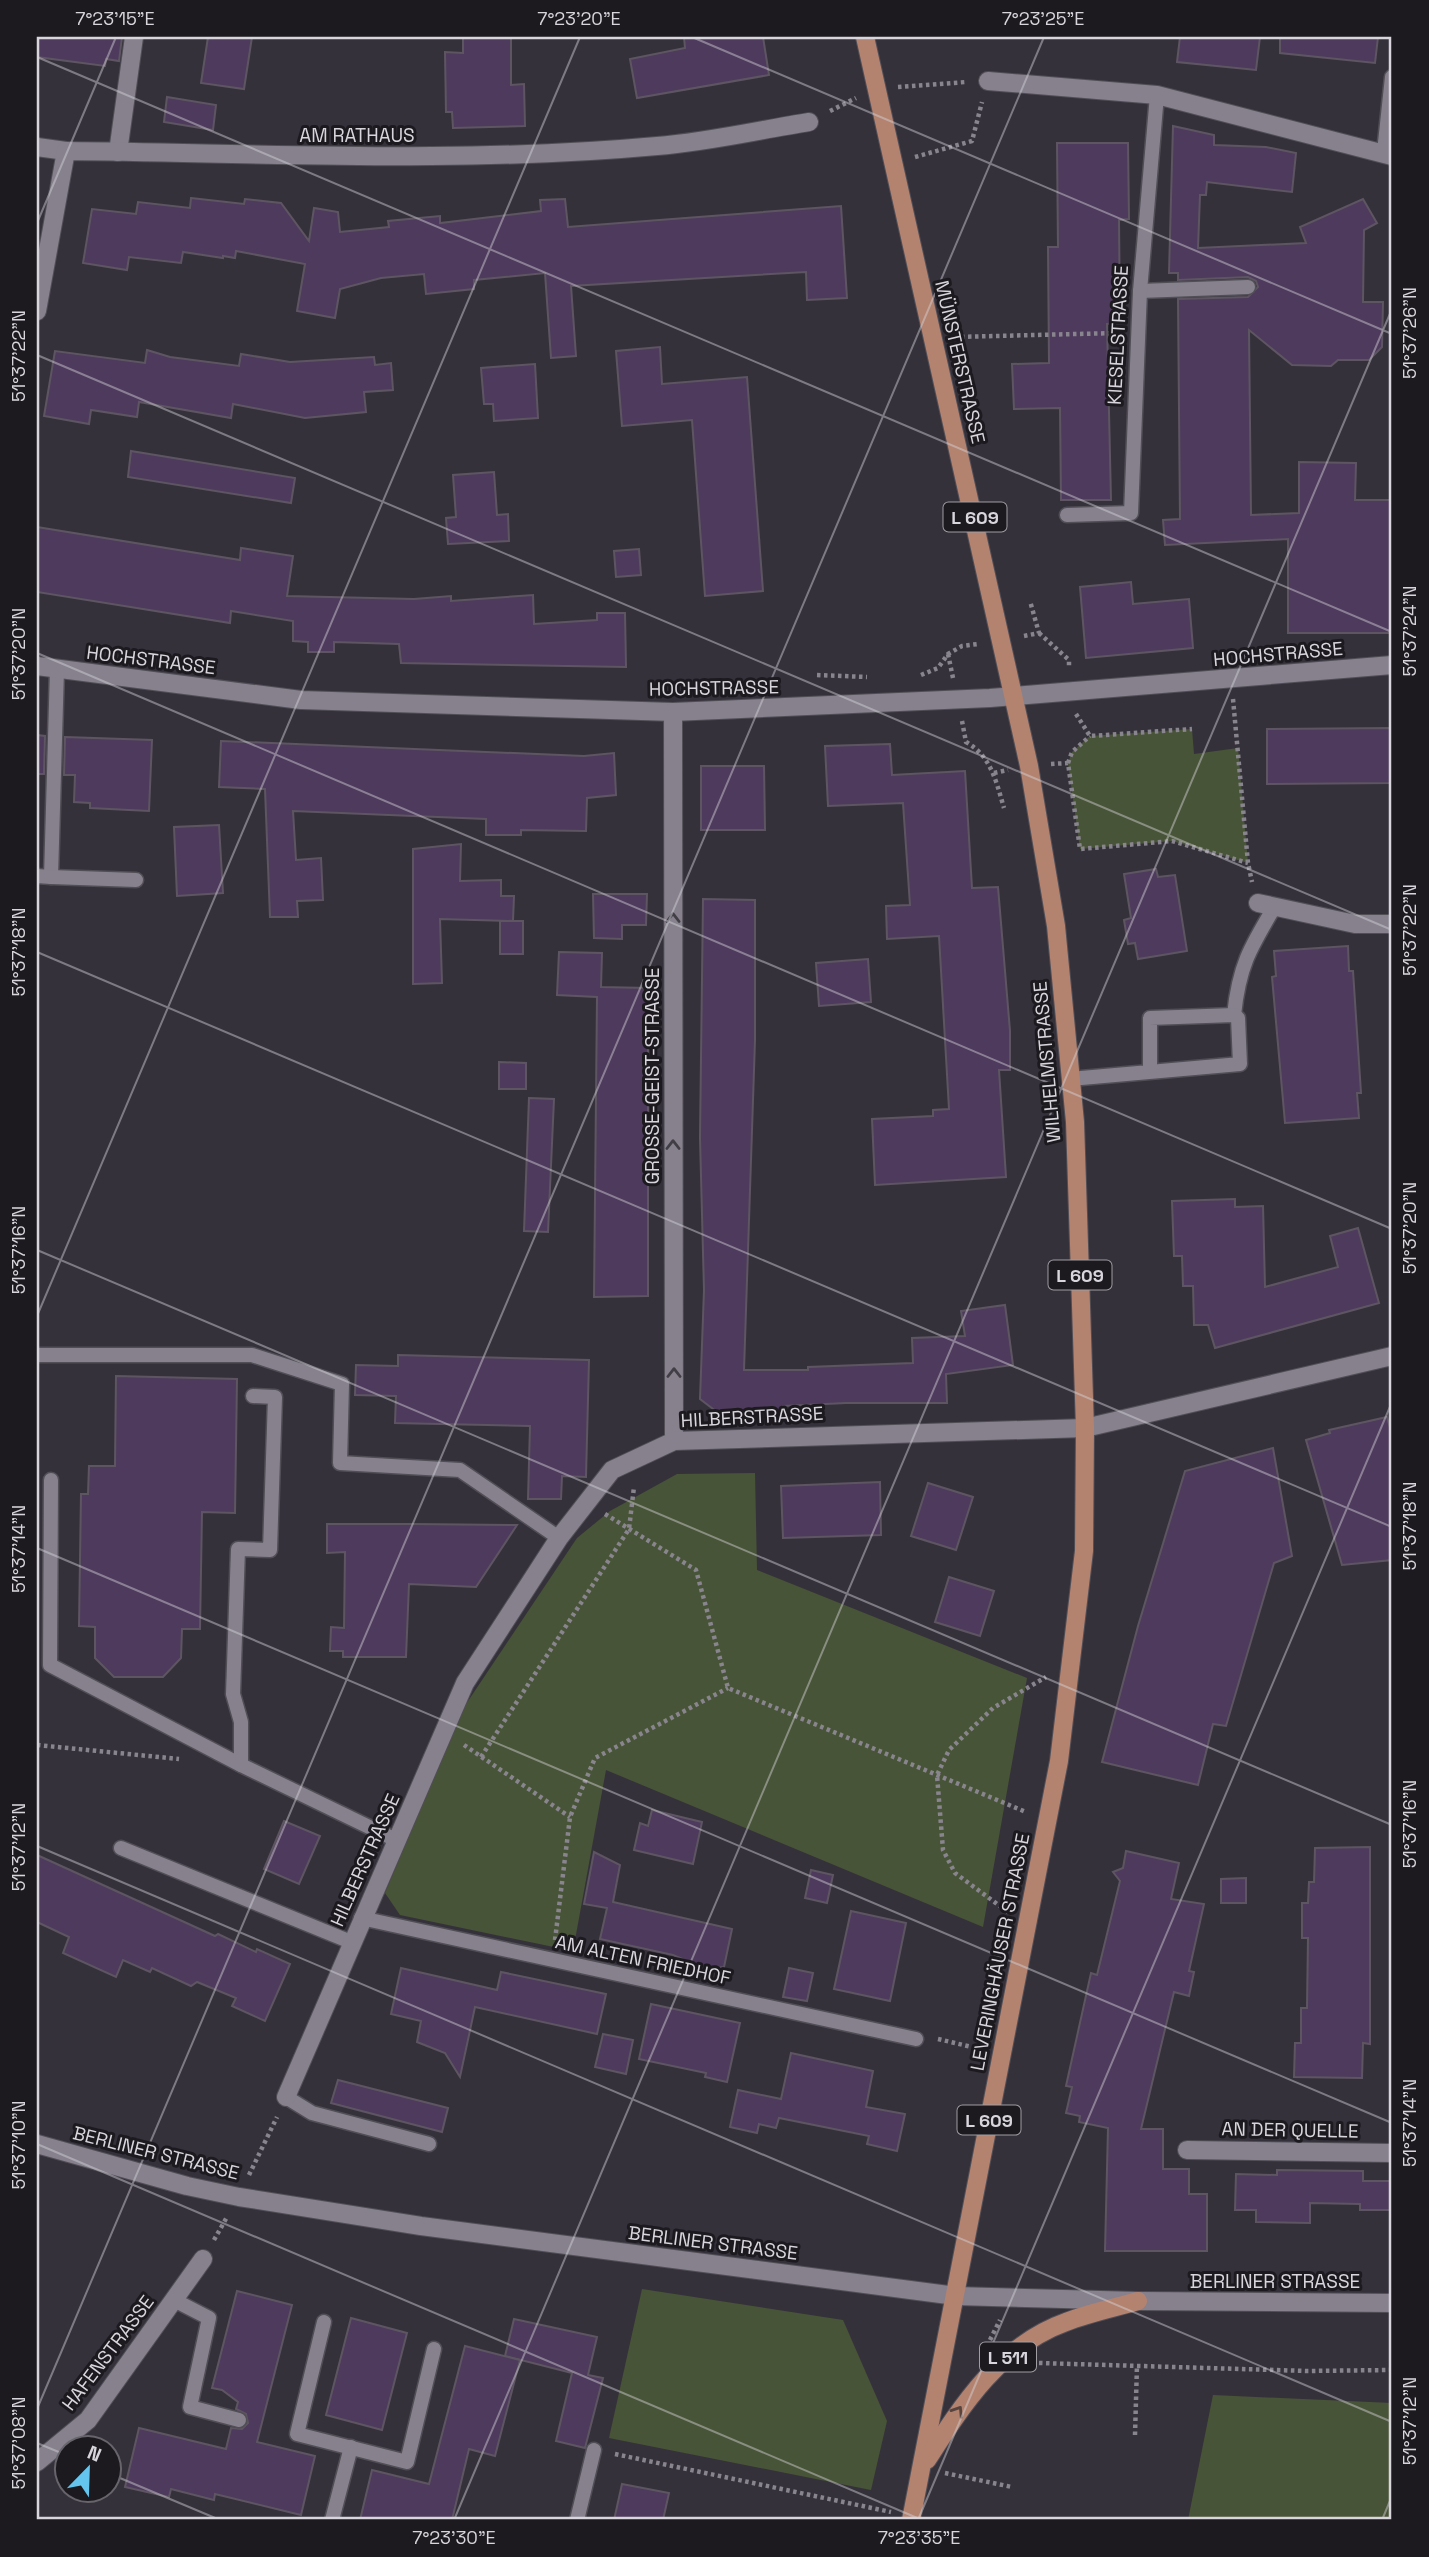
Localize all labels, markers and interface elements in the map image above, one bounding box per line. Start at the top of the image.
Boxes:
text: 7°23'15"E [75,7,155,30]
text: 7°23'20"E [537,7,621,30]
text: 7°23'25"E [1002,7,1084,30]
street label: AM RATHAUS [299,123,415,148]
street label: KIESELSTRASSE [1102,265,1134,405]
street label: MÜNSTERSTRASSE [929,278,991,446]
text: 51°37'26"N [1398,287,1421,379]
text: 51°37'22"N [7,310,30,402]
road number: L 609 [944,503,1006,532]
text: 51°37'24"N [1398,586,1421,676]
text: 51°37'20"N [7,608,30,700]
street label: HOCHSTRASSE [1212,636,1344,672]
street label: HOCHSTRASSE [85,640,217,680]
street label: HOCHSTRASSE [649,674,779,702]
text: 51°37'22"N [1398,884,1421,976]
text: 51°37'18"N [7,908,30,996]
one-way arrow [665,912,681,923]
street label: GROSSE-GEIST-STRASSE [640,967,665,1185]
street label: WILHELMSTRASSE [1027,980,1067,1144]
one-way arrow [665,1140,681,1150]
text: 51°37'20"N [1398,1182,1421,1274]
text: 51°37'16"N [7,1206,30,1294]
road number: L 609 [1048,1260,1112,1290]
one-way arrow [666,1367,682,1378]
street label: HILBERSTRASSE [680,1401,824,1433]
text: 51°37'18"N [1398,1482,1421,1570]
text: 51°37'14"N [7,1505,30,1593]
text: 51°37'16"N [1398,1780,1421,1868]
street label: HILBERSTRASSE [325,1790,405,1930]
text: 51°37'12"N [7,1803,30,1891]
street label: LEVERINGHÄUSER STRASSE [965,1831,1035,2073]
street label: AM ALTEN FRIEDHOF [553,1929,733,1991]
text: 51°37'14"N [1398,2079,1421,2167]
text: 51°37'10"N [7,2100,30,2190]
road number: L 609 [958,2106,1020,2134]
street label: AN DER QUELLE [1221,2116,1359,2144]
street label: BERLINER STRASSE [70,2120,242,2186]
street label: BERLINER STRASSE [627,2220,799,2266]
street label: BERLINER STRASSE [1190,2269,1360,2294]
street label: HAFENSTRASSE [56,2290,160,2416]
road number: L 511 [980,2342,1036,2372]
text: 51°37'12"N [1398,2377,1421,2465]
text: 51°37'08"N [7,2397,30,2489]
one-way arrow [950,2406,962,2419]
north arrow [52,2434,122,2504]
text: N [84,2440,105,2468]
text: 7°23'30"E [412,2526,496,2549]
text: 7°23'35"E [878,2526,960,2549]

